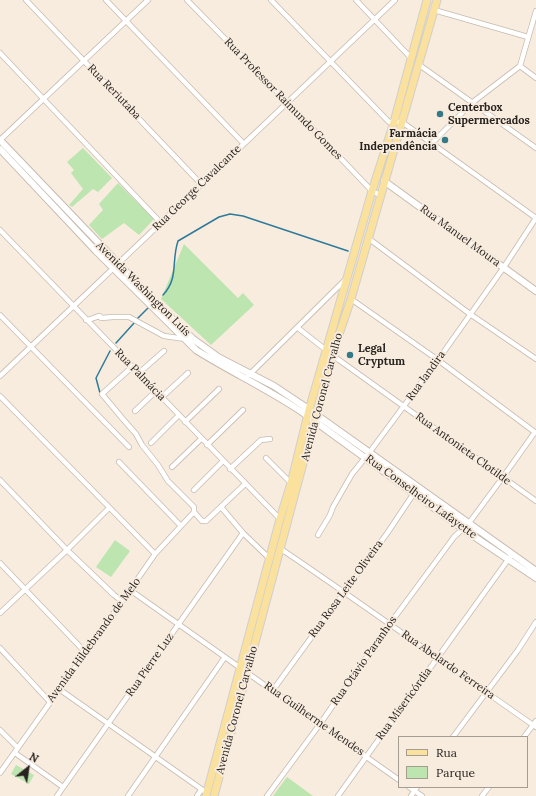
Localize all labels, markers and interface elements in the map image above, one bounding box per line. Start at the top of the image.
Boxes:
street label: Rua Professor Raimundo Gomes [221,35,345,163]
street label: Rua Reriutaba [84,62,144,122]
place label: Centerbox Supermercados [448,101,530,127]
marker: Centerbox Supermercados [435,109,445,119]
place label: Farmácia Independência [359,127,437,153]
marker: Farmácia Independência [440,135,450,145]
street label: Rua George Cavalcante [150,142,244,234]
street label: Rua Manuel Moura [417,202,503,270]
street label: Avenida Washington Luís [93,239,193,339]
street label: Avenida Coronel Carvalho [299,331,345,463]
place label: Legal Cryptum [358,342,405,368]
street label: Rua Palmácia [112,346,168,404]
street label: Rua Jandira [404,349,448,403]
marker: Legal Cryptum [345,350,355,360]
street label: Rua Antonieta Clotilde [413,410,513,488]
street label: Rua Conselheiro Lafayette [363,452,479,542]
street label: Rua Rosa Leite Oliveira [306,538,386,640]
street label: Avenida Hildebrando de Melo [44,575,144,705]
street label: Rua Otávio Paranhos [328,614,400,708]
street label: Rua Abelardo Ferreira [399,628,497,702]
street label: Rua Pierre Luz [123,631,177,699]
street label: Avenida Coronel Carvalho [214,644,260,776]
street label: Rua Misericórdia [373,665,435,743]
street label: Rua Guilherme Mendes [261,679,367,759]
legend [398,736,528,788]
text: Rua [436,745,457,760]
north arrow [8,748,48,788]
text: N [27,749,41,766]
text: Parque [436,765,475,780]

